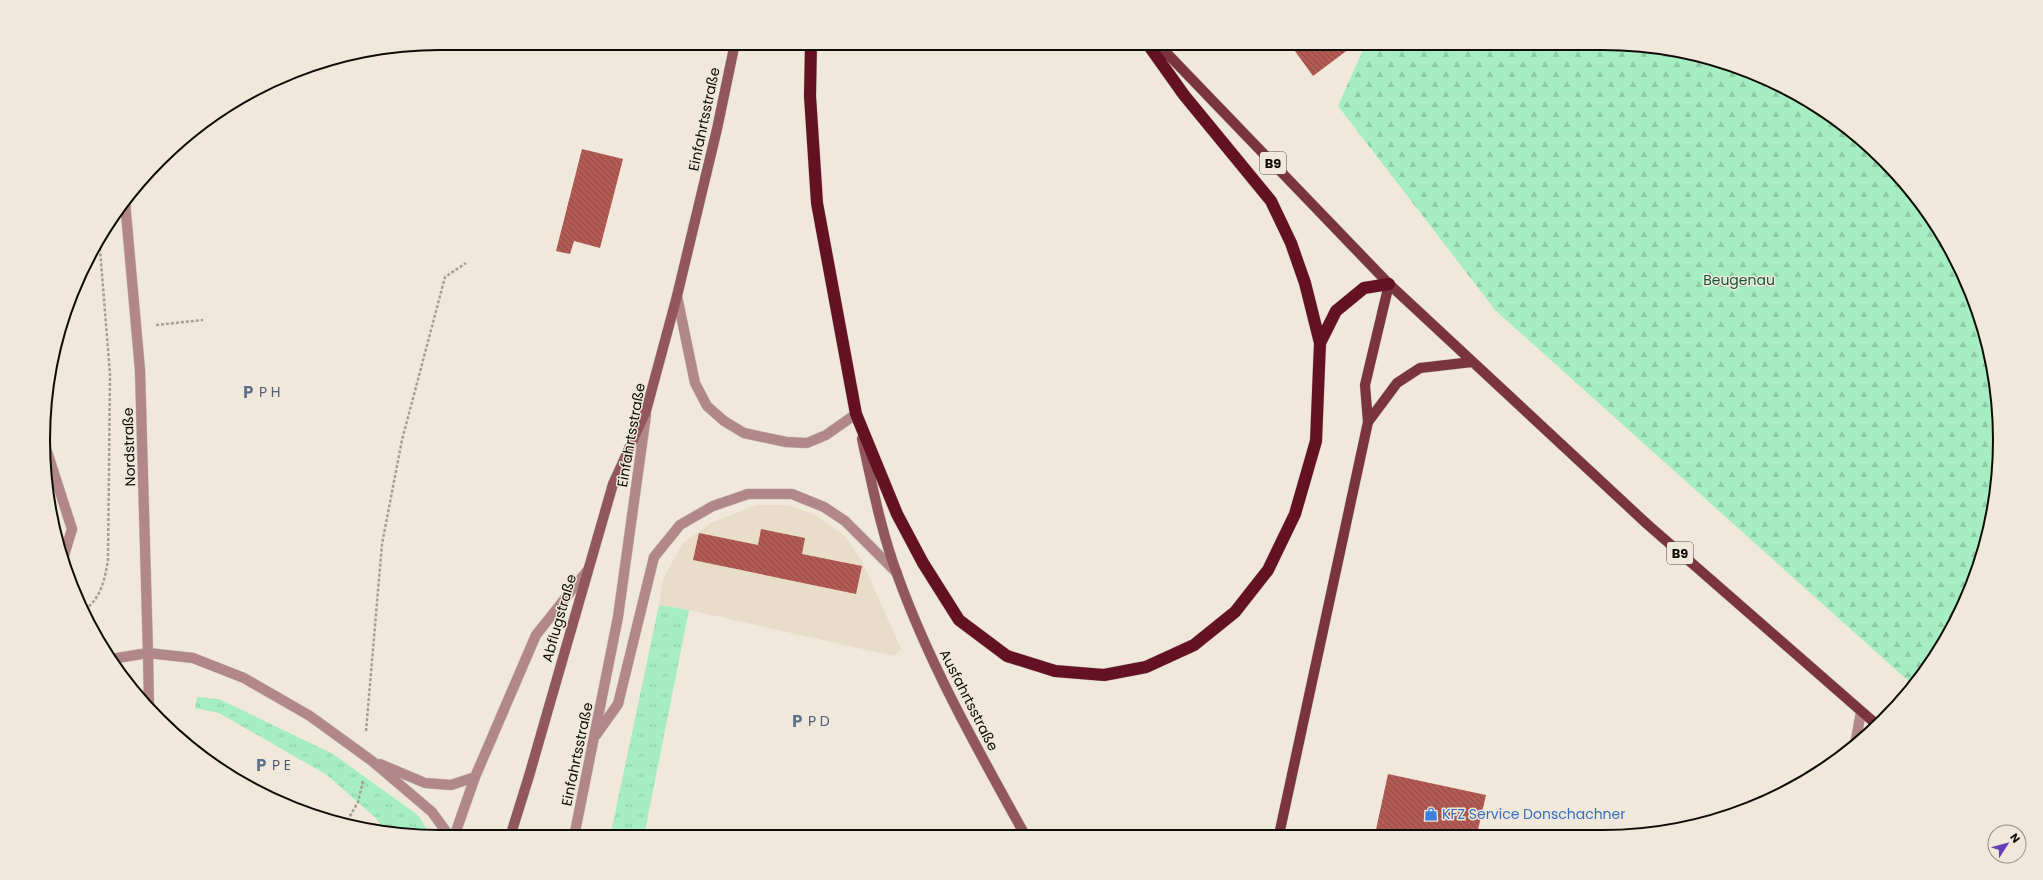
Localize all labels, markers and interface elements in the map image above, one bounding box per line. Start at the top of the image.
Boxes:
street label: Einfahrtsstraße [683,65,725,173]
road number: B9 [1260,152,1286,174]
park label: Beugenau [1703,270,1775,290]
street label: Einfahrtsstraße [612,381,650,489]
place label: P H [259,382,281,402]
parking icon: P H [240,384,256,400]
street label: Nordstraße [118,407,140,487]
road number: B9 [1667,542,1693,564]
street label: Abflugstraße [537,571,581,664]
street label: Ausfahrtsstraße [935,646,1003,755]
street label: Einfahrtsstraße [556,700,598,808]
place label: P D [808,711,830,731]
parking icon: P D [789,713,805,729]
place label: P E [272,755,291,775]
parking icon: P E [253,757,269,773]
place label: KFZ Service Donschachner [1442,804,1625,824]
shop icon: KFZ Service Donschachner [1423,806,1439,822]
north arrow [1987,824,2027,864]
text: N [2006,830,2024,846]

